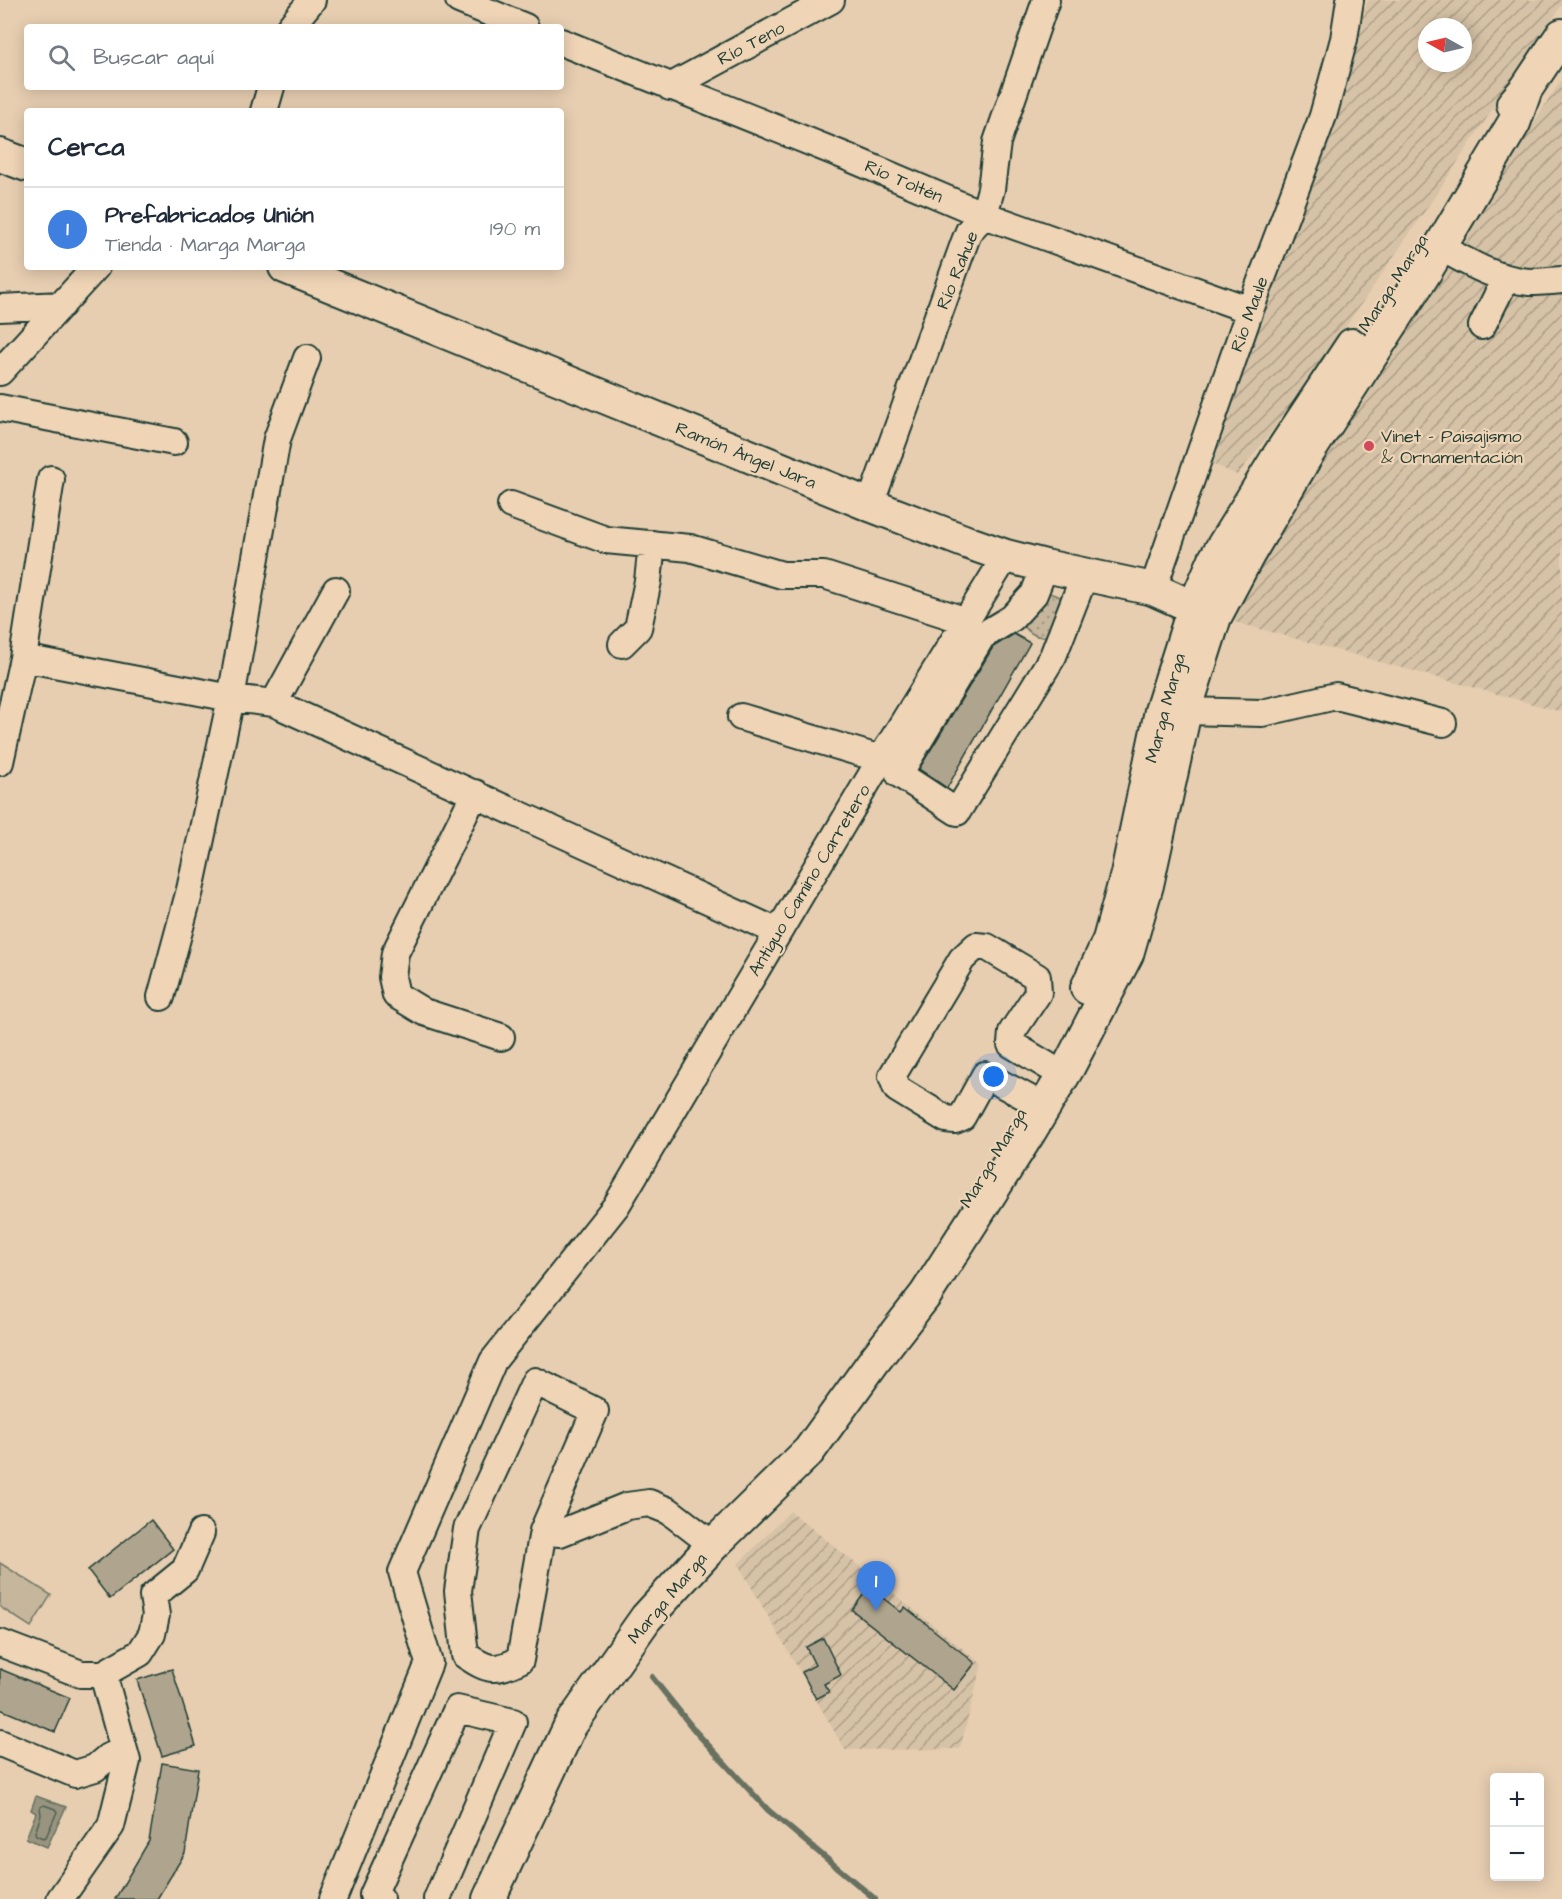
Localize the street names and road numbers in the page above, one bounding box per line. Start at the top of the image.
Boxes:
street label: Río Teno [713,15,789,72]
street label: Río Toltén [861,154,947,209]
street label: Río Rahue [930,227,985,313]
street label: Marga Marga [1352,229,1435,338]
street label: Río Maule [1224,273,1275,355]
street label: Ramón Ángel Jara [671,416,820,496]
street label: Marga Marga [1139,651,1193,766]
street label: Antiguo Camino Carretero [742,780,878,981]
street label: Marga Marga [954,1104,1034,1213]
street label: Marga Marga [622,1547,714,1650]

